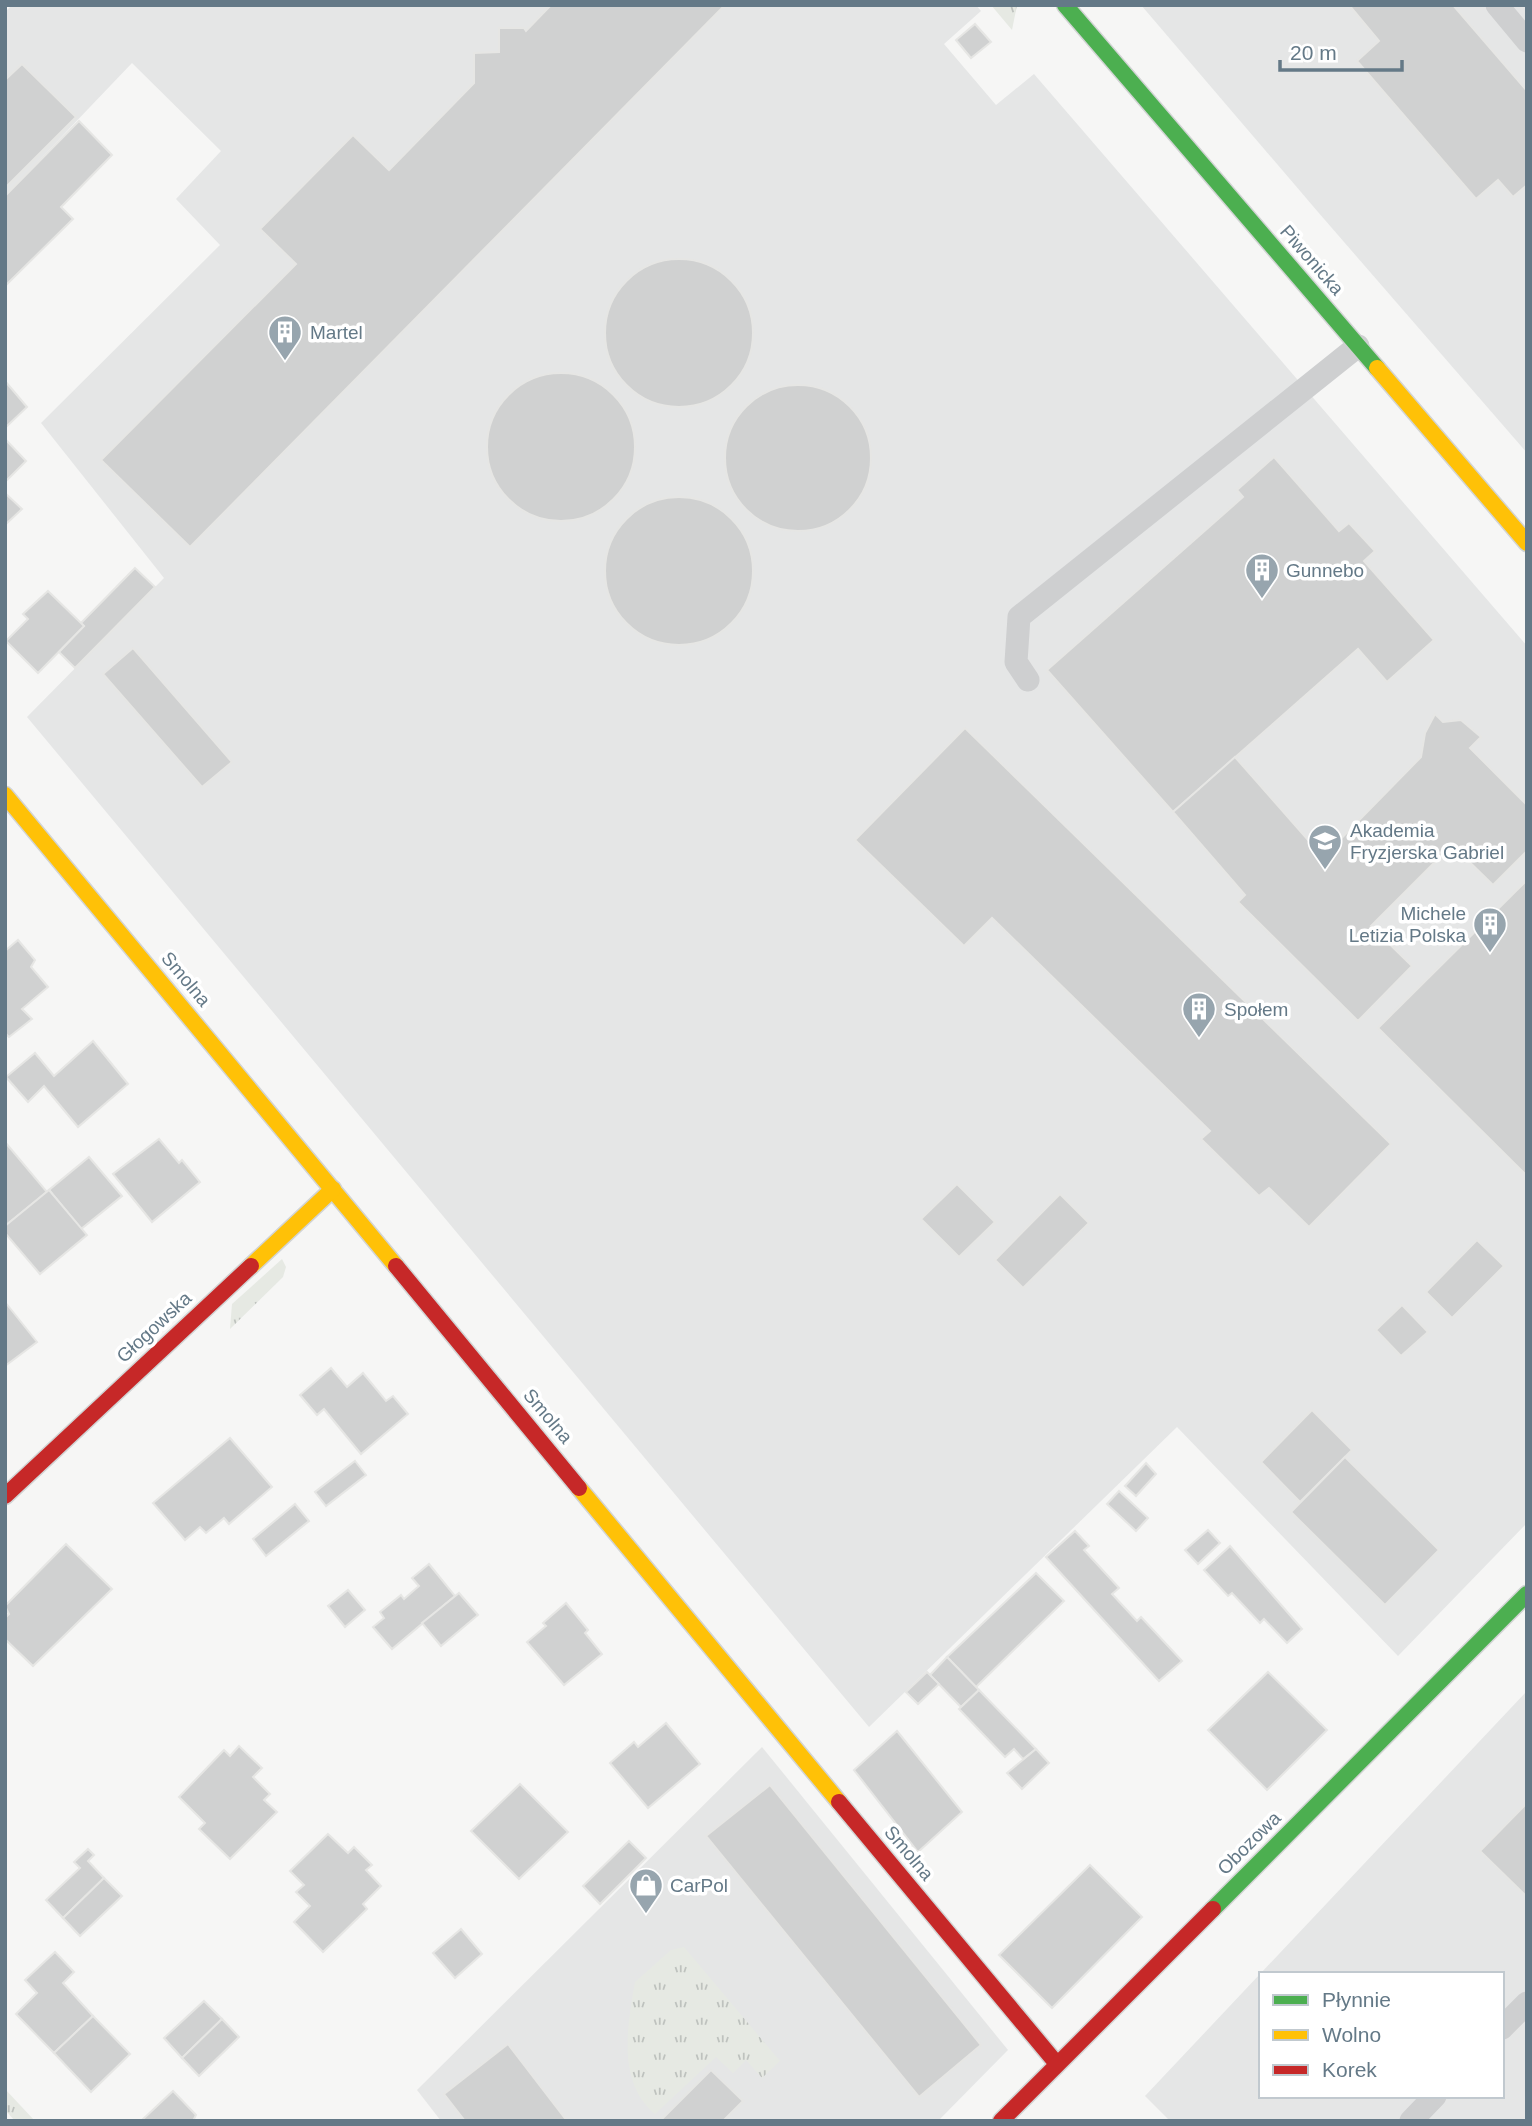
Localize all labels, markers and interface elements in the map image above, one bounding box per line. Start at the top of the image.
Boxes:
scale bar [1280,28,1402,72]
text: 20 m [1290,41,1337,64]
street label: Piwonicka [1276,221,1348,299]
building icon: Martel [266,313,304,362]
place label: Martel [310,322,363,343]
building icon: Gunnebo [1243,551,1281,600]
place label: Gunnebo [1286,560,1364,581]
place label: Akademia Fryzjerska Gabriel [1350,820,1504,863]
school or university icon: Akademia Fryzjerska Gabriel [1306,822,1344,871]
place label: Michele Letizia Polska [1349,903,1466,946]
building icon: Michele Letizia Polska [1471,905,1509,954]
street label: Smolna [157,948,215,1011]
building icon: Społem [1180,990,1218,1039]
place label: Społem [1224,999,1288,1020]
street label: Głogowska [112,1287,196,1367]
street label: Smolna [519,1385,577,1448]
street label: Obozowa [1213,1807,1285,1879]
street label: Smolna [880,1822,938,1885]
shop icon: CarPol [627,1866,665,1915]
place label: CarPol [670,1875,728,1896]
legend [1259,1972,1504,2098]
text: Płynnie [1322,1988,1391,2011]
text: Wolno [1322,2023,1381,2046]
text: Korek [1322,2058,1377,2081]

